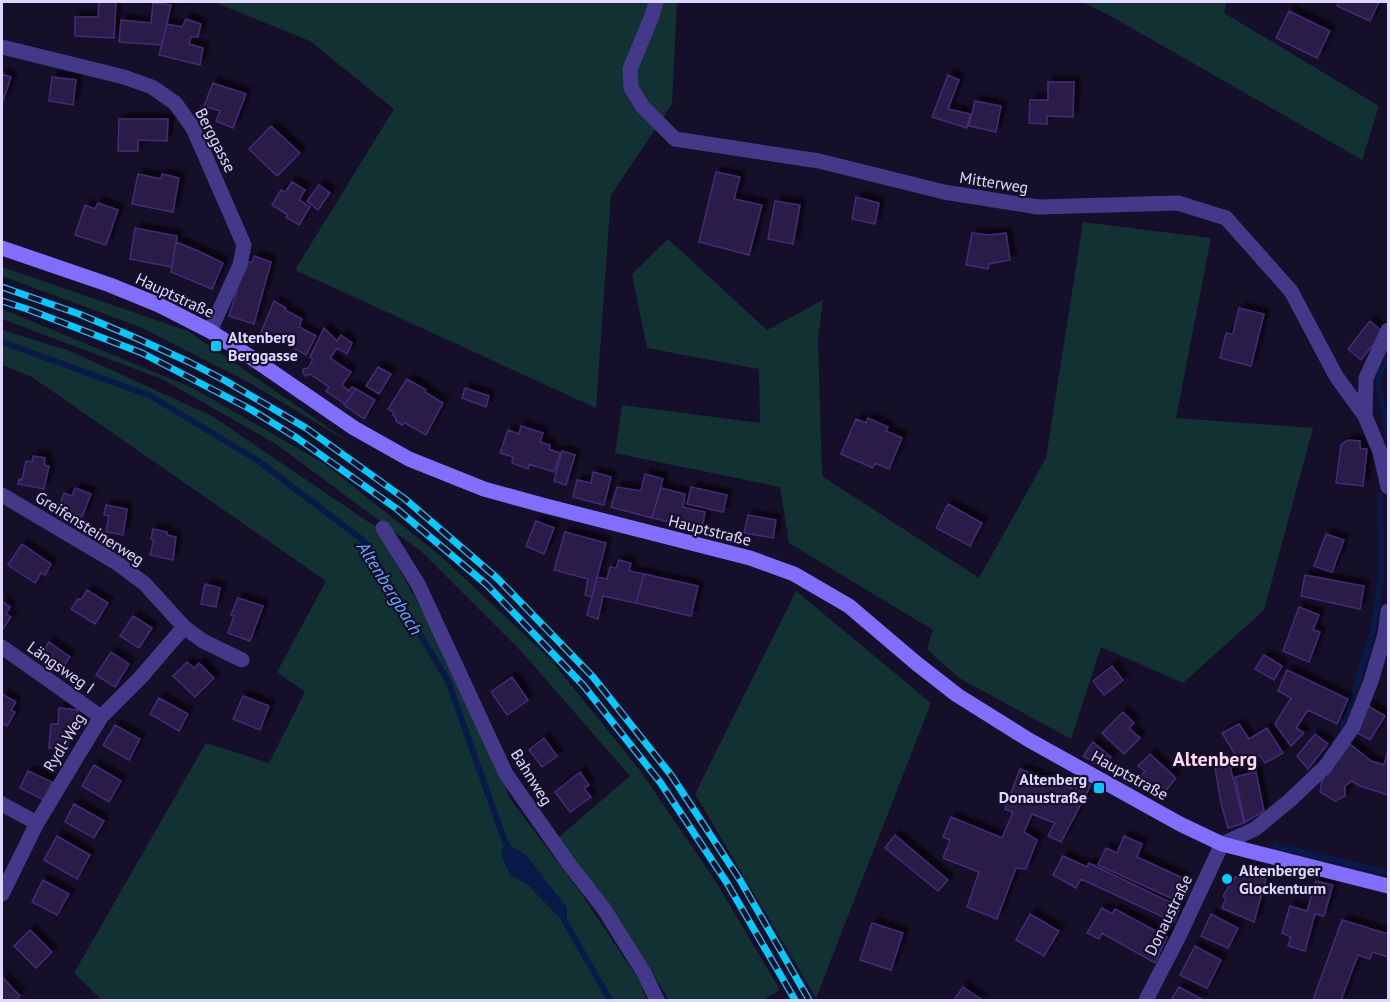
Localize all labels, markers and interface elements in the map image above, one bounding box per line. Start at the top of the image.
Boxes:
street label: Berggasse [191,104,241,176]
street label: Mitterweg [958,167,1030,197]
street label: Hauptstraße [132,268,218,322]
place label: Altenberg Berggasse [228,327,298,365]
marker: Altenberg Berggasse [209,339,223,353]
street label: Greifensteinerweg [32,487,148,569]
street label: Hauptstraße [667,510,753,550]
water label: Altenbergbach [352,536,428,639]
street label: Längsweg I [24,637,98,697]
street label: Rydl-Weg [39,709,89,775]
street label: Bahnweg [507,745,557,809]
street label: Hauptstraße [1088,746,1172,804]
district label: Altenberg [1173,746,1257,772]
place label: Altenberg Donaustraße [999,769,1087,807]
marker: Altenberg Donaustraße [1092,781,1106,795]
place label: Altenberger Glockenturm [1239,860,1326,898]
street label: Donaustraße [1140,871,1196,959]
marker: Altenberger Glockenturm [1220,872,1234,886]

